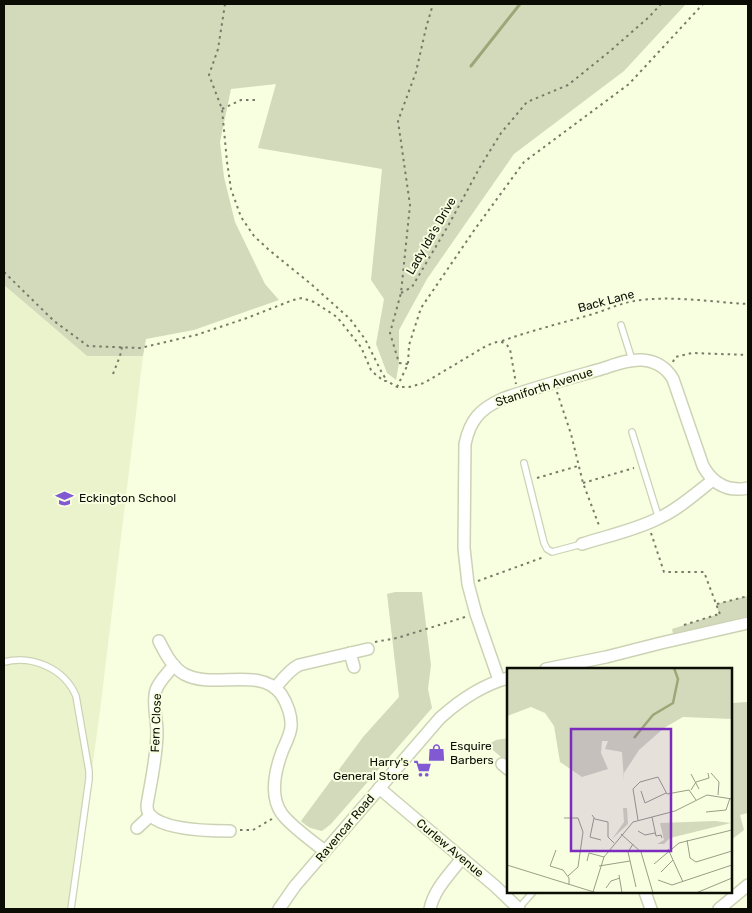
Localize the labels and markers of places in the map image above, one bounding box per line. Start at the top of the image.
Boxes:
school or university icon: Eckington School [55,488,75,508]
place label: Eckington School [79,491,176,505]
place label: Esquire Barbers [450,739,494,767]
shop icon: Esquire Barbers [426,743,446,763]
place label: Harry's General Store [333,755,409,783]
supermarket icon: Harry's General Store [413,759,433,779]

